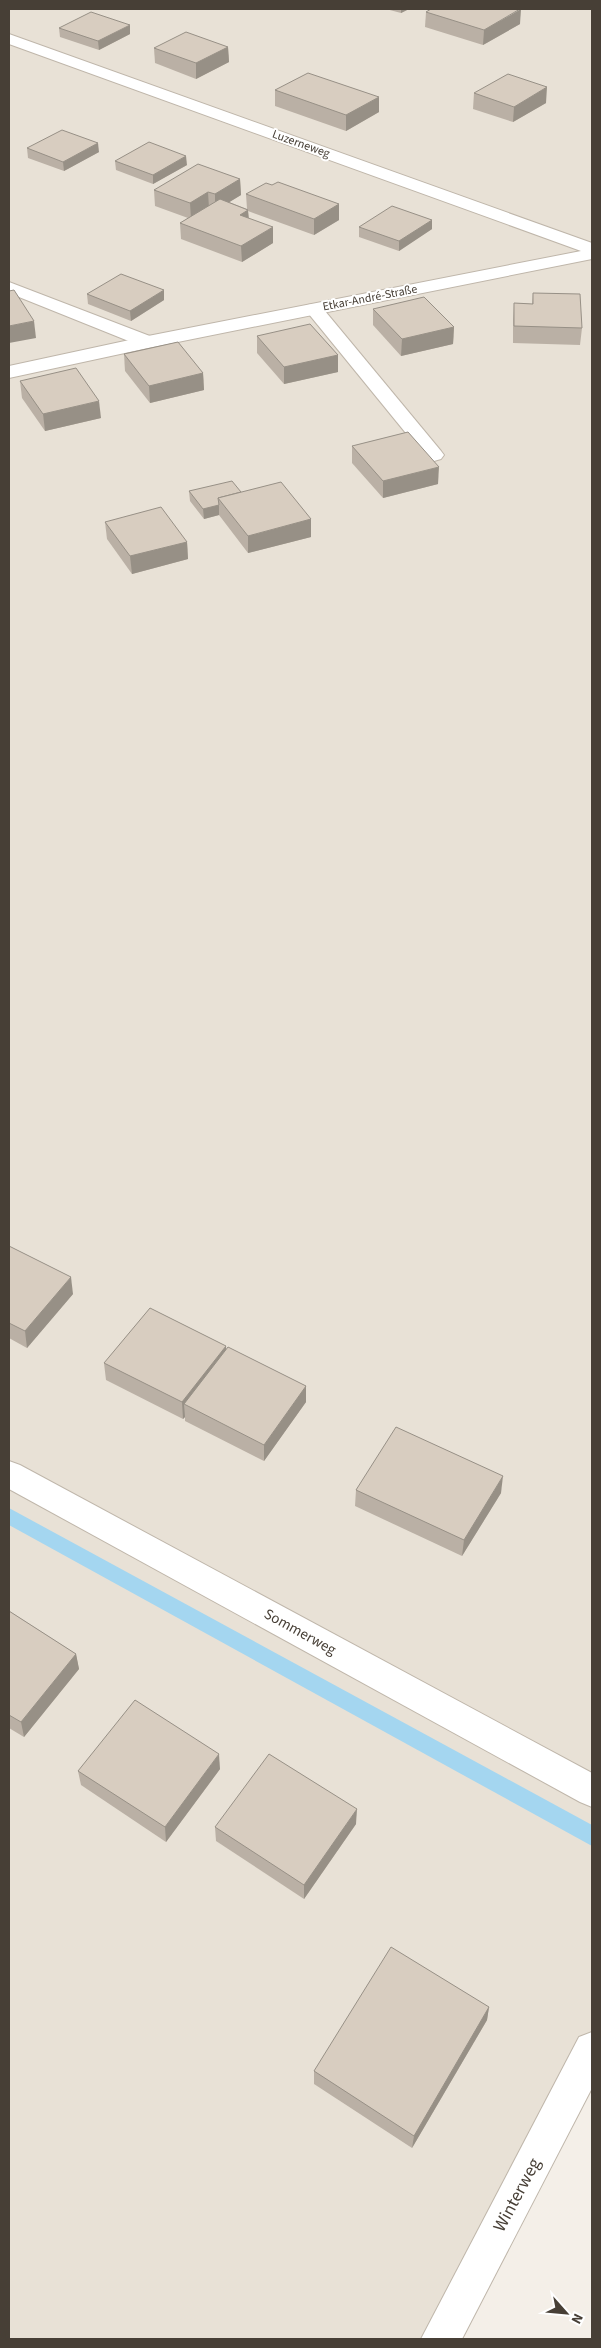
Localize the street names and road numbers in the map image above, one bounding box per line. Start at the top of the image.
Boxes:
street label: Luzerneweg [270,126,332,162]
street label: Etkar-André-Straße [321,280,419,315]
street label: Sommerweg [260,1604,340,1661]
street label: Winterweg [487,2154,547,2236]

